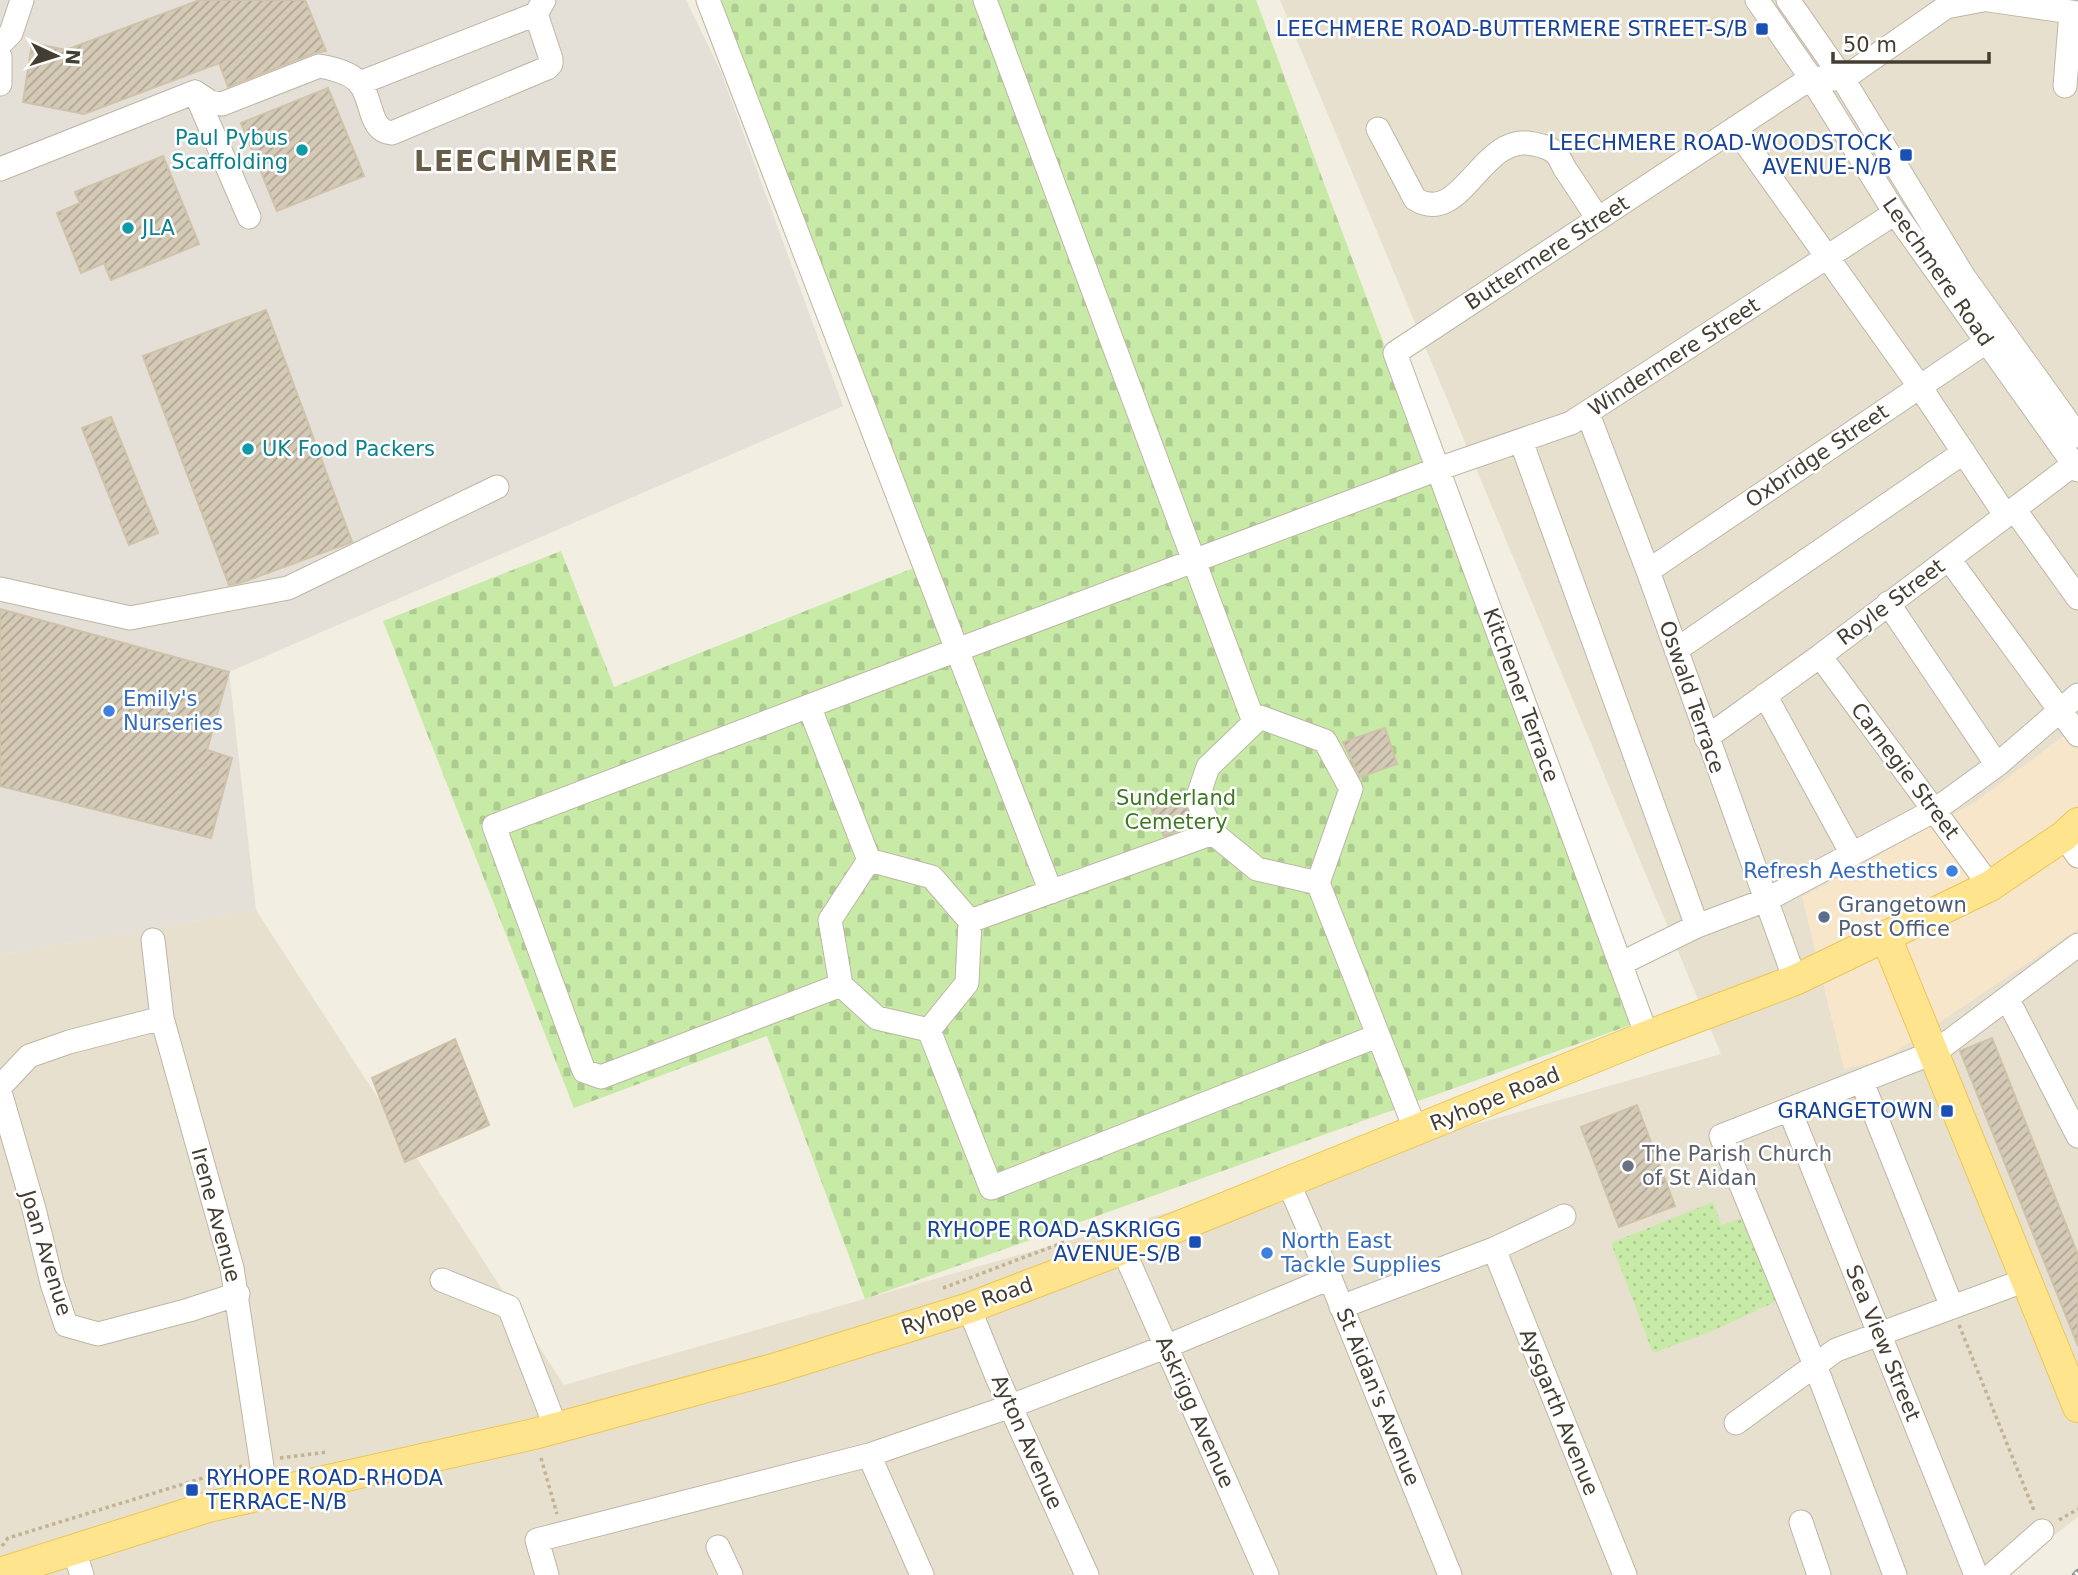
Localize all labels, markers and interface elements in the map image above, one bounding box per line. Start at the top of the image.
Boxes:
place label: LEECHMERE ROAD-BUTTERMERE STREET-S/B [1276,17,1748,41]
north arrow [21,21,91,91]
marker: LEECHMERE ROAD-BUTTERMERE STREET-S/B [1754,21,1770,37]
scale bar [1833,21,1989,65]
text: 50 m [1843,33,1897,57]
text: N [61,48,84,66]
place label: Paul Pybus Scaffolding [171,126,288,174]
place label: LEECHMERE ROAD-WOODSTOCK AVENUE-N/B [1548,131,1893,179]
marker: Paul Pybus Scaffolding [294,142,310,158]
district label: LEECHMERE [414,145,620,178]
marker: LEECHMERE ROAD-WOODSTOCK AVENUE-N/B [1898,147,1914,163]
street label: Buttermere Street [1461,191,1633,315]
street label: Leechmere Road [1878,193,1998,351]
place label: JLA [140,216,175,240]
marker: JLA [120,220,136,236]
street label: Windermere Street [1584,293,1764,421]
street label: Oxbridge Street [1741,399,1893,513]
place label: UK Food Packers [262,437,435,461]
marker: UK Food Packers [240,441,256,457]
street label: Royle Street [1833,554,1949,650]
street label: Kitchener Terrace [1478,605,1564,785]
street label: Oswald Terrace [1655,618,1729,776]
place label: Emily's Nurseries [123,687,223,735]
street label: Carnegie Street [1846,698,1964,844]
marker: Emily's Nurseries [101,703,117,719]
park label: Sunderland Cemetery [1116,786,1236,834]
place label: Refresh Aesthetics [1743,859,1938,883]
marker: Refresh Aesthetics [1944,863,1960,879]
place label: Grangetown Post Office [1838,893,1967,941]
marker: Grangetown Post Office [1816,909,1832,925]
street label: Ryhope Road [1427,1062,1563,1136]
place label: GRANGETOWN [1778,1099,1933,1123]
marker: GRANGETOWN [1939,1103,1955,1119]
place label: The Parish Church of St Aidan [1641,1142,1832,1190]
street label: Irene Avenue [187,1145,245,1285]
marker: The Parish Church of St Aidan [1620,1158,1636,1174]
street label: Joan Avenue [15,1185,76,1319]
place label: RYHOPE ROAD-ASKRIGG AVENUE-S/B [927,1218,1181,1266]
place label: North East Tackle Supplies [1280,1229,1441,1277]
marker: RYHOPE ROAD-ASKRIGG AVENUE-S/B [1187,1234,1203,1250]
marker: North East Tackle Supplies [1259,1245,1275,1261]
street label: Sea View Street [1841,1261,1925,1425]
street label: Ryhope Road [898,1272,1036,1340]
street label: St Aidan's Avenue [1331,1305,1425,1489]
street label: Aysgarth Avenue [1515,1325,1603,1499]
street label: Askrigg Avenue [1151,1333,1239,1491]
street label: Ayton Avenue [987,1371,1067,1513]
place label: RYHOPE ROAD-RHODA TERRACE-N/B [205,1466,444,1514]
marker: RYHOPE ROAD-RHODA TERRACE-N/B [184,1482,200,1498]

